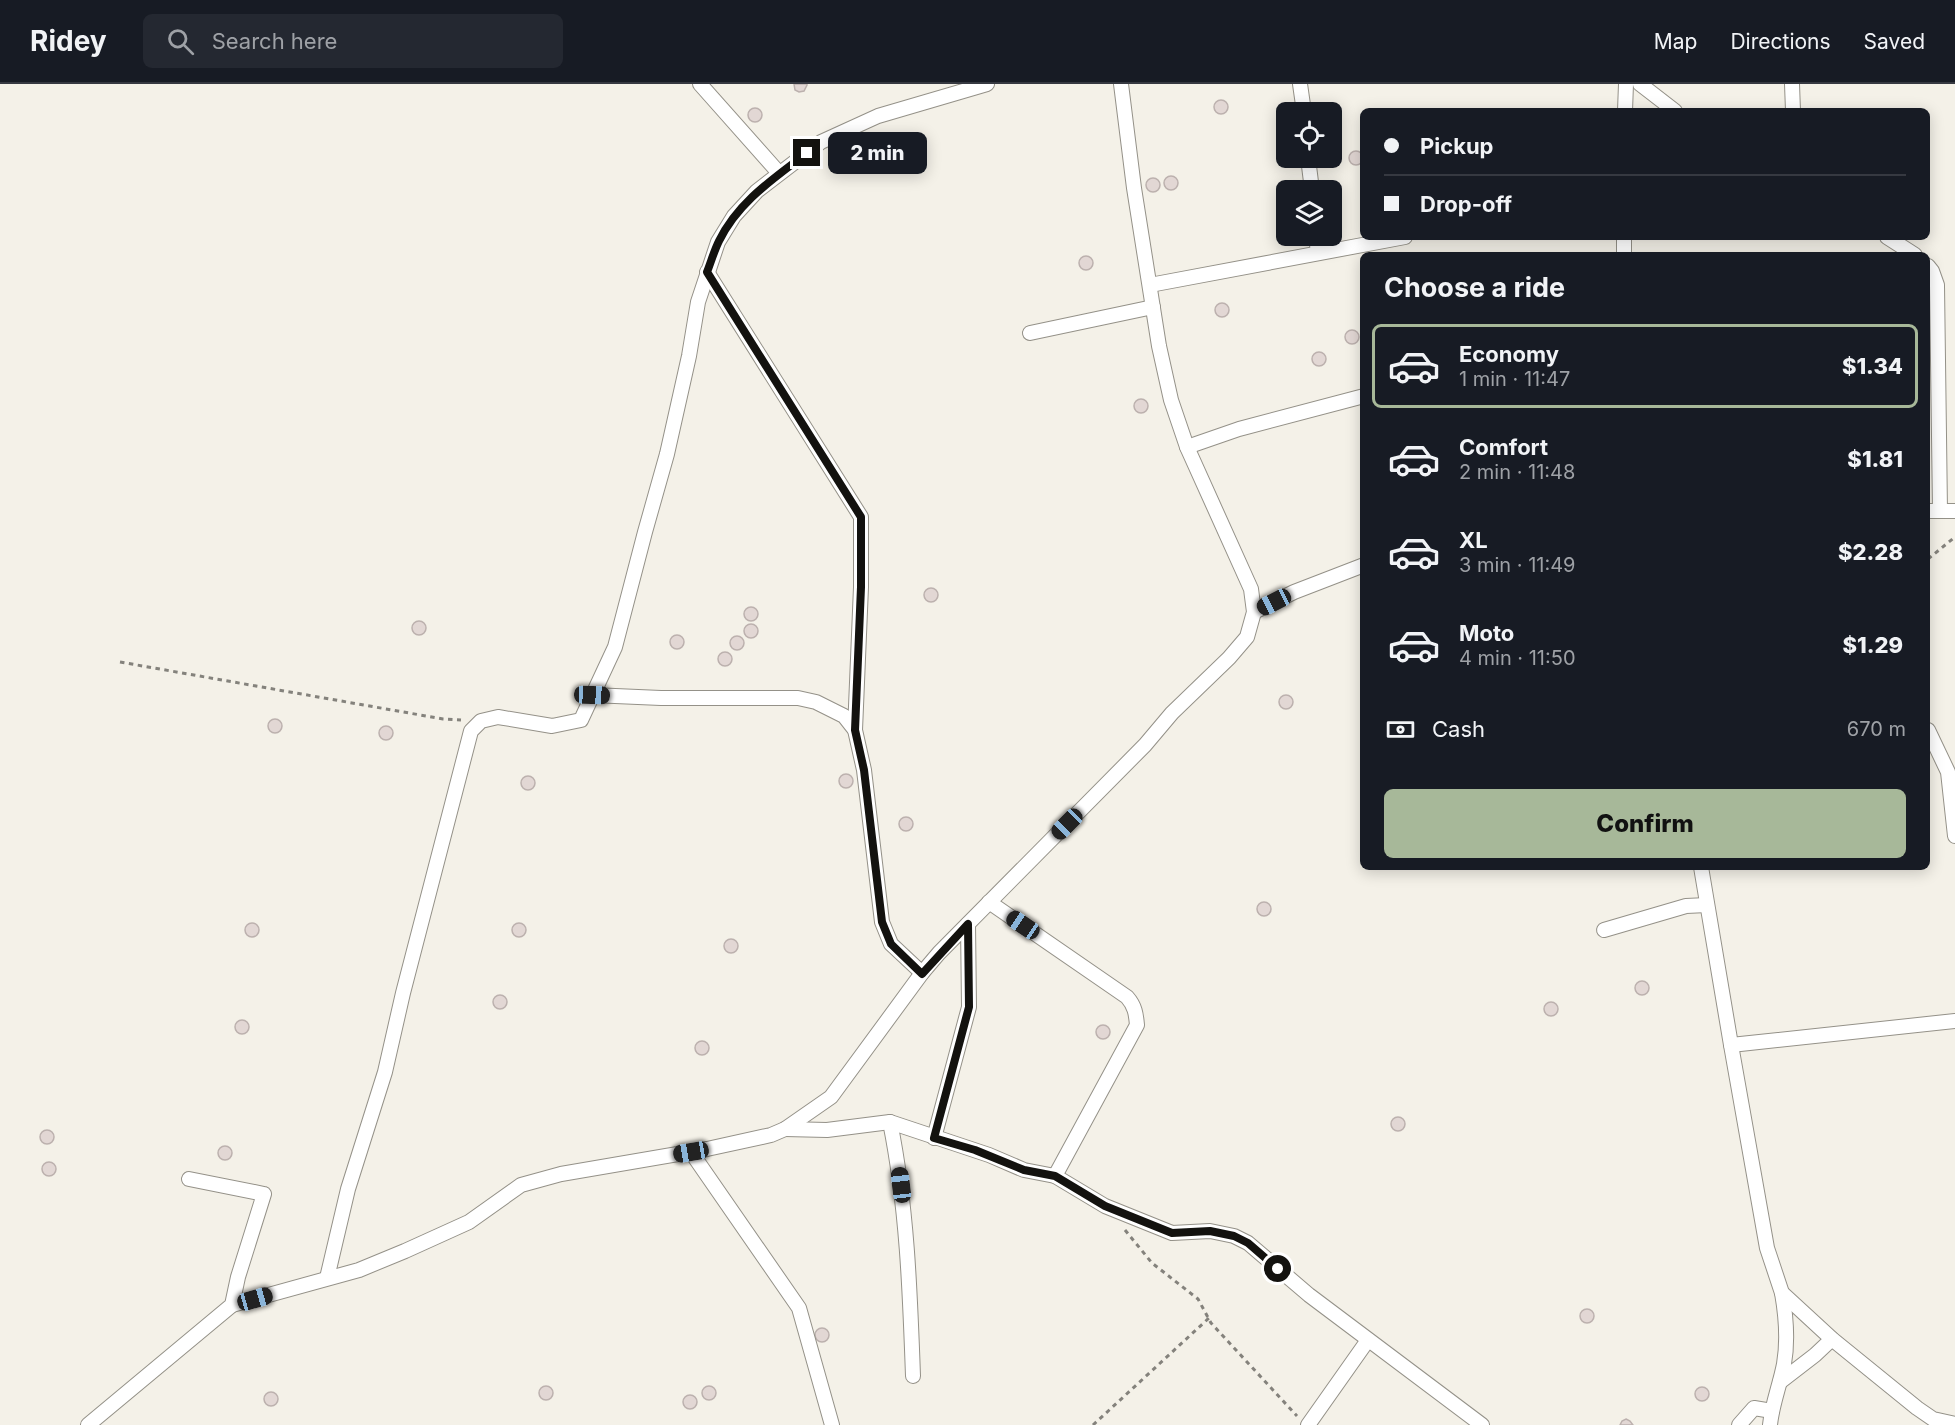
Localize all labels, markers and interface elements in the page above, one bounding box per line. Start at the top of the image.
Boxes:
search box [143,14,563,68]
text: Ridey [30,24,107,58]
icon: search [164,25,197,58]
text: Search here [212,28,337,54]
text: Map [1654,29,1697,54]
text: Directions [1730,29,1831,54]
text: Saved [1864,29,1925,54]
map controls [1276,102,1342,246]
button: locate [1276,102,1342,168]
callout: 2 min [828,132,927,174]
text: Pickup [1420,133,1494,159]
route end [793,139,820,166]
text: 2 min [850,141,905,165]
button: layers [1276,180,1342,246]
text: Drop-off [1420,191,1512,217]
text: Choose a ride [1384,271,1565,304]
icon: car [1387,339,1441,393]
text: Economy [1459,341,1559,367]
text: $1.34 [1842,353,1903,379]
text: 1 min · 11:47 [1459,367,1570,391]
icon: car [1387,432,1441,486]
text: Comfort [1459,434,1548,460]
text: $1.81 [1847,446,1903,472]
text: 2 min · 11:48 [1459,460,1575,484]
icon: car [1387,525,1441,579]
text: XL [1459,527,1488,553]
text: $2.28 [1838,539,1903,565]
text: 3 min · 11:49 [1459,553,1576,577]
car [1254,586,1294,618]
icon: car [1387,618,1441,672]
text: Moto [1459,620,1514,646]
text: $1.29 [1842,632,1903,658]
text: 4 min · 11:50 [1459,646,1576,670]
car [574,685,610,705]
icon: cash [1384,713,1417,746]
text: Cash [1432,716,1485,742]
text: 670 m [1847,717,1906,741]
button: Confirm [1384,789,1906,858]
car [1048,805,1086,843]
car [1003,907,1043,943]
car [672,1140,710,1164]
car [890,1166,912,1204]
route start [1264,1255,1291,1282]
car [235,1285,275,1313]

